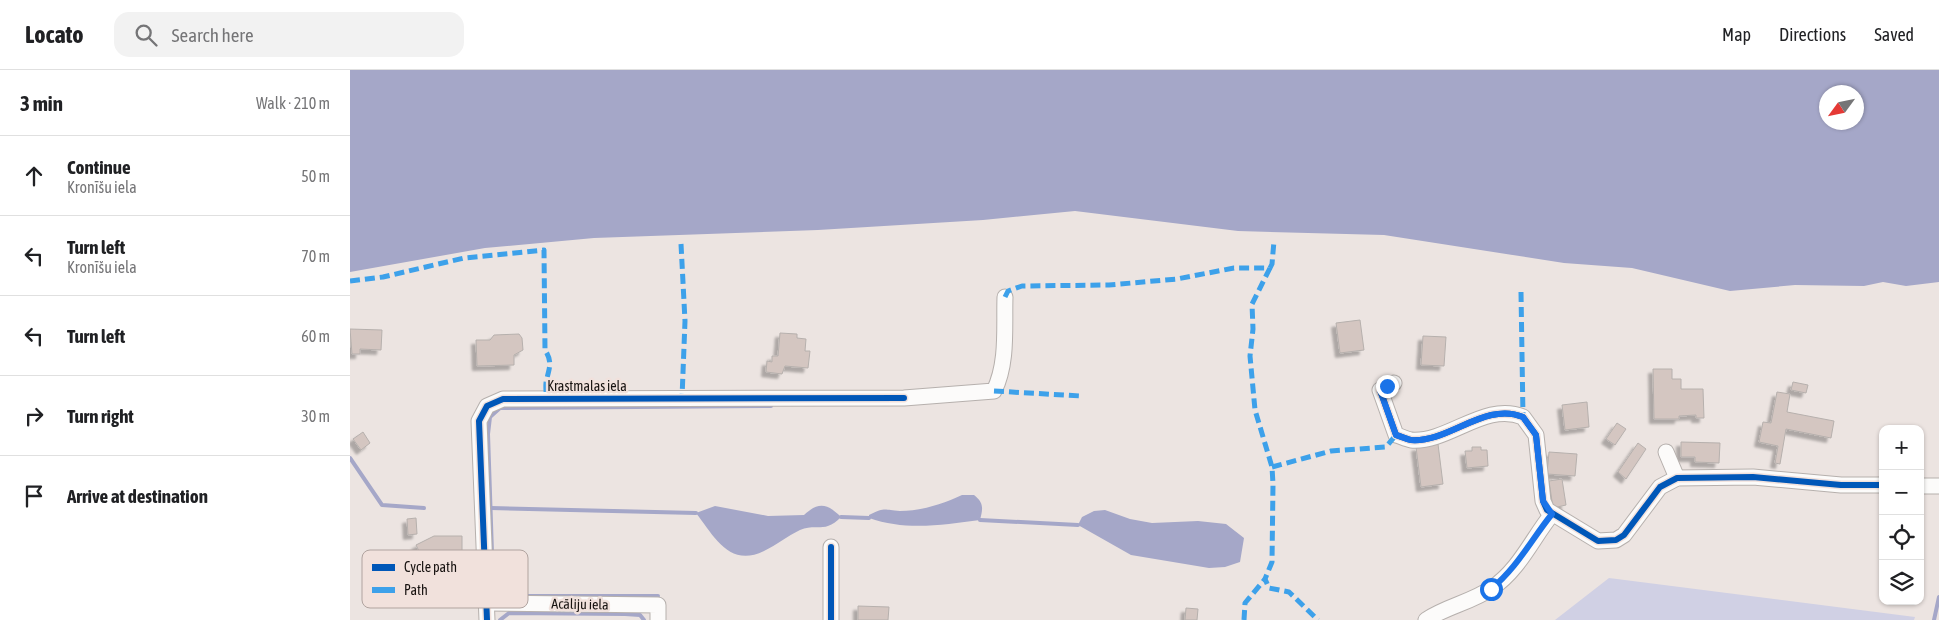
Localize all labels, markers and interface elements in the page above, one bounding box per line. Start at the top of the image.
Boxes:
search box [114,12,464,57]
text: Locato [25,21,84,48]
icon: search [132,21,160,49]
text: Search here [172,24,254,46]
text: Map [1722,24,1751,45]
text: Directions [1779,24,1846,45]
text: Saved [1874,24,1914,45]
north arrow [1819,85,1864,130]
text: 3 min [20,91,63,115]
text: Walk · 210 m [256,94,330,112]
text: Continue [67,156,131,178]
icon: ahead [20,162,48,190]
text: 50 m [301,167,330,185]
text: Kronīšu iela [67,178,137,196]
text: Turn left [67,236,125,258]
icon: left [20,242,48,270]
text: 70 m [301,247,330,265]
text: Kronīšu iela [67,258,137,276]
icon: left [20,322,48,350]
text: Turn left [67,325,125,347]
text: 60 m [301,327,330,345]
route end [1376,375,1399,398]
street label: Krastmalas iela [547,378,627,394]
icon: right [20,402,48,430]
text: Turn right [67,405,134,427]
text: 30 m [301,407,330,425]
map controls [1879,425,1924,605]
button: + [1879,425,1924,470]
button: − [1879,470,1924,515]
icon: arrive [20,482,48,510]
text: Arrive at destination [67,485,208,507]
button: locate [1879,515,1924,560]
legend [362,550,528,608]
text: Cycle path [404,559,457,575]
button: layers [1879,560,1924,605]
route start [1480,578,1503,601]
text: Path [404,582,428,598]
street label: Acāliju iela [551,596,609,612]

